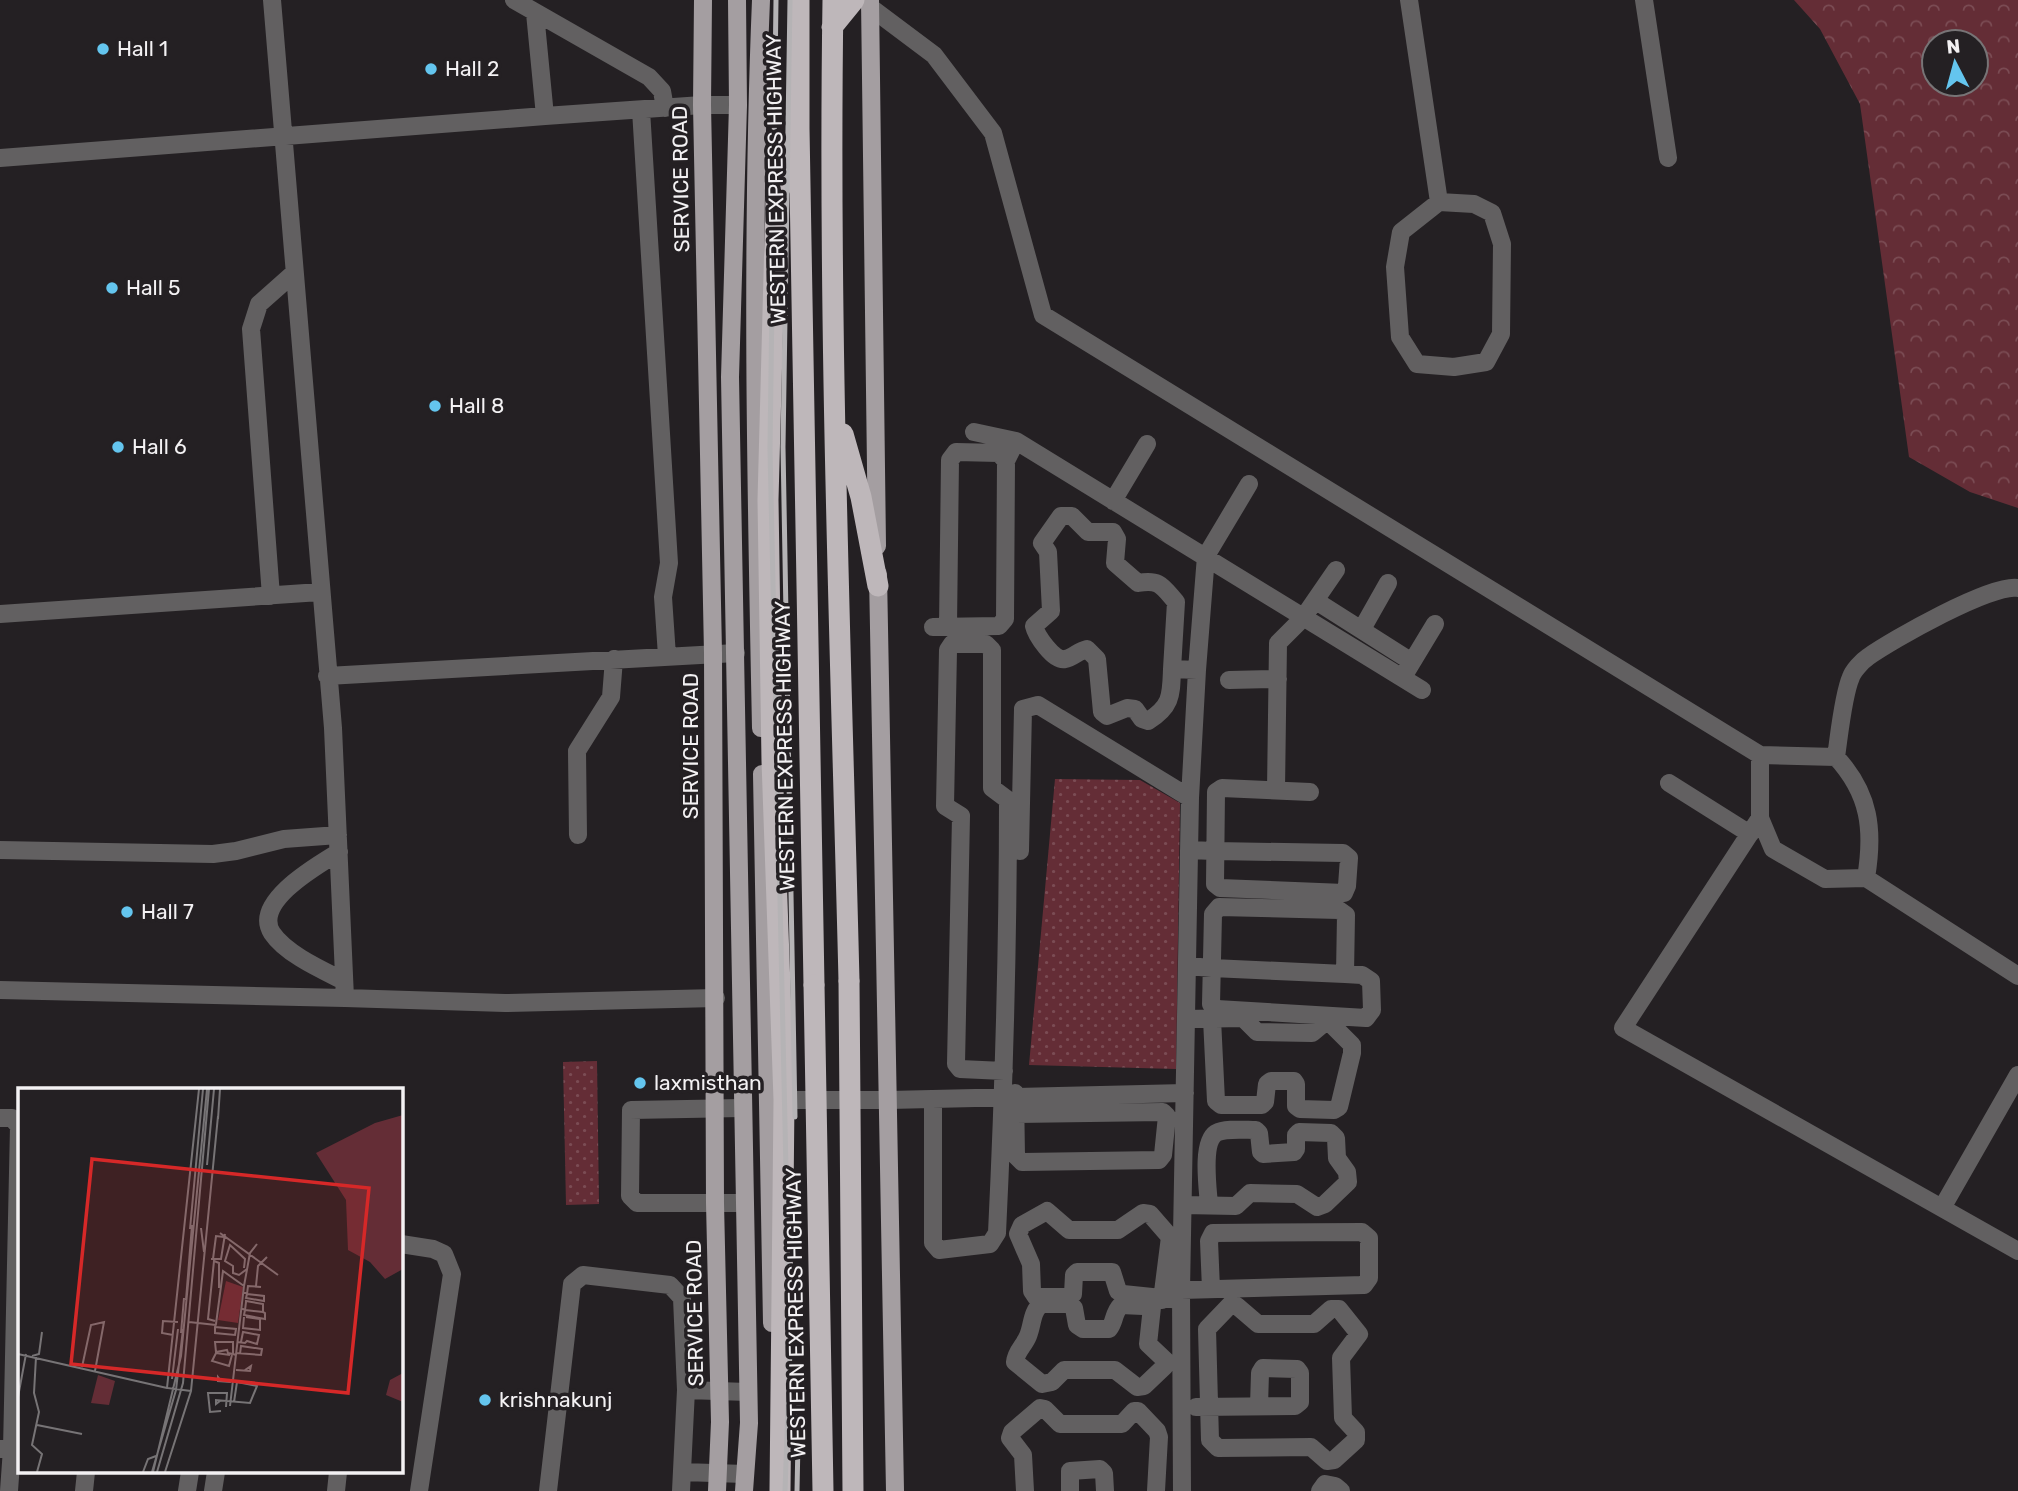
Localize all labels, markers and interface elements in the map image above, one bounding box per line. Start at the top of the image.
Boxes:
north arrow [1920,28,1990,98]
street label: WESTERN EXPRESS HIGHWAY [760,34,791,324]
text: N [1945,34,1961,59]
place label: Hall 1 [117,36,168,61]
marker: Hall 1 [95,41,111,57]
place label: Hall 2 [445,56,499,81]
marker: Hall 2 [423,61,439,77]
street label: SERVICE ROAD [667,105,694,253]
place label: Hall 5 [126,275,180,300]
marker: Hall 5 [104,280,120,296]
place label: Hall 8 [449,393,504,418]
marker: Hall 8 [427,398,443,414]
place label: Hall 6 [132,434,187,459]
marker: Hall 6 [110,439,126,455]
street label: WESTERN EXPRESS HIGHWAY [769,601,800,891]
street label: SERVICE ROAD [678,673,703,819]
place label: Hall 7 [141,899,194,924]
marker: Hall 7 [119,904,135,920]
place label: laxmisthan [654,1070,762,1095]
marker: laxmisthan [632,1075,648,1091]
inset map [18,1088,402,1474]
street label: WESTERN EXPRESS HIGHWAY [780,1168,811,1458]
street label: SERVICE ROAD [681,1239,708,1387]
place label: krishnakunj [499,1387,612,1412]
marker: krishnakunj [477,1392,493,1408]

